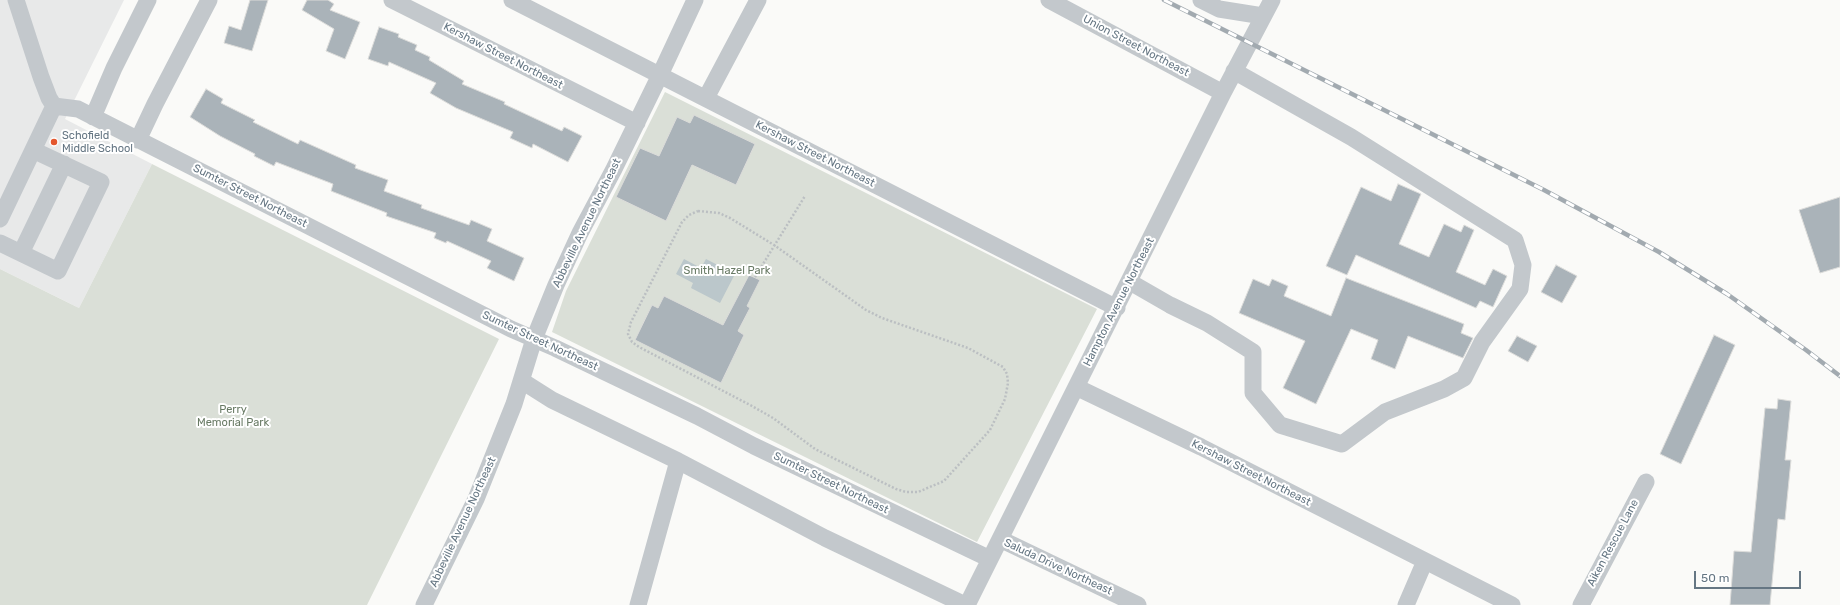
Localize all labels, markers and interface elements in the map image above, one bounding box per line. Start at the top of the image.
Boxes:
street label: Union Street Northeast [1081,12,1191,80]
street label: Kershaw Street Northeast [441,20,565,92]
street label: Kershaw Street Northeast [753,118,877,190]
place label: Schofield Middle School [62,129,133,155]
marker: Schofield Middle School [49,137,59,147]
street label: Abbeville Avenue Northeast [550,156,624,290]
street label: Sumter Street Northeast [191,161,309,231]
street label: Hampton Avenue Northeast [1081,235,1157,369]
park label: Smith Hazel Park [684,264,770,278]
street label: Sumter Street Northeast [480,308,600,374]
park label: Perry Memorial Park [197,403,269,429]
street label: Kershaw Street Northeast [1189,437,1313,509]
street label: Sumter Street Northeast [771,449,891,517]
street label: Abbeville Avenue Northeast [427,455,499,589]
street label: Aiken Rescue Lane [1585,497,1641,589]
street label: Saluda Drive Northeast [1002,536,1114,598]
scale bar [1696,563,1803,589]
text: 50 m [1701,571,1729,585]

